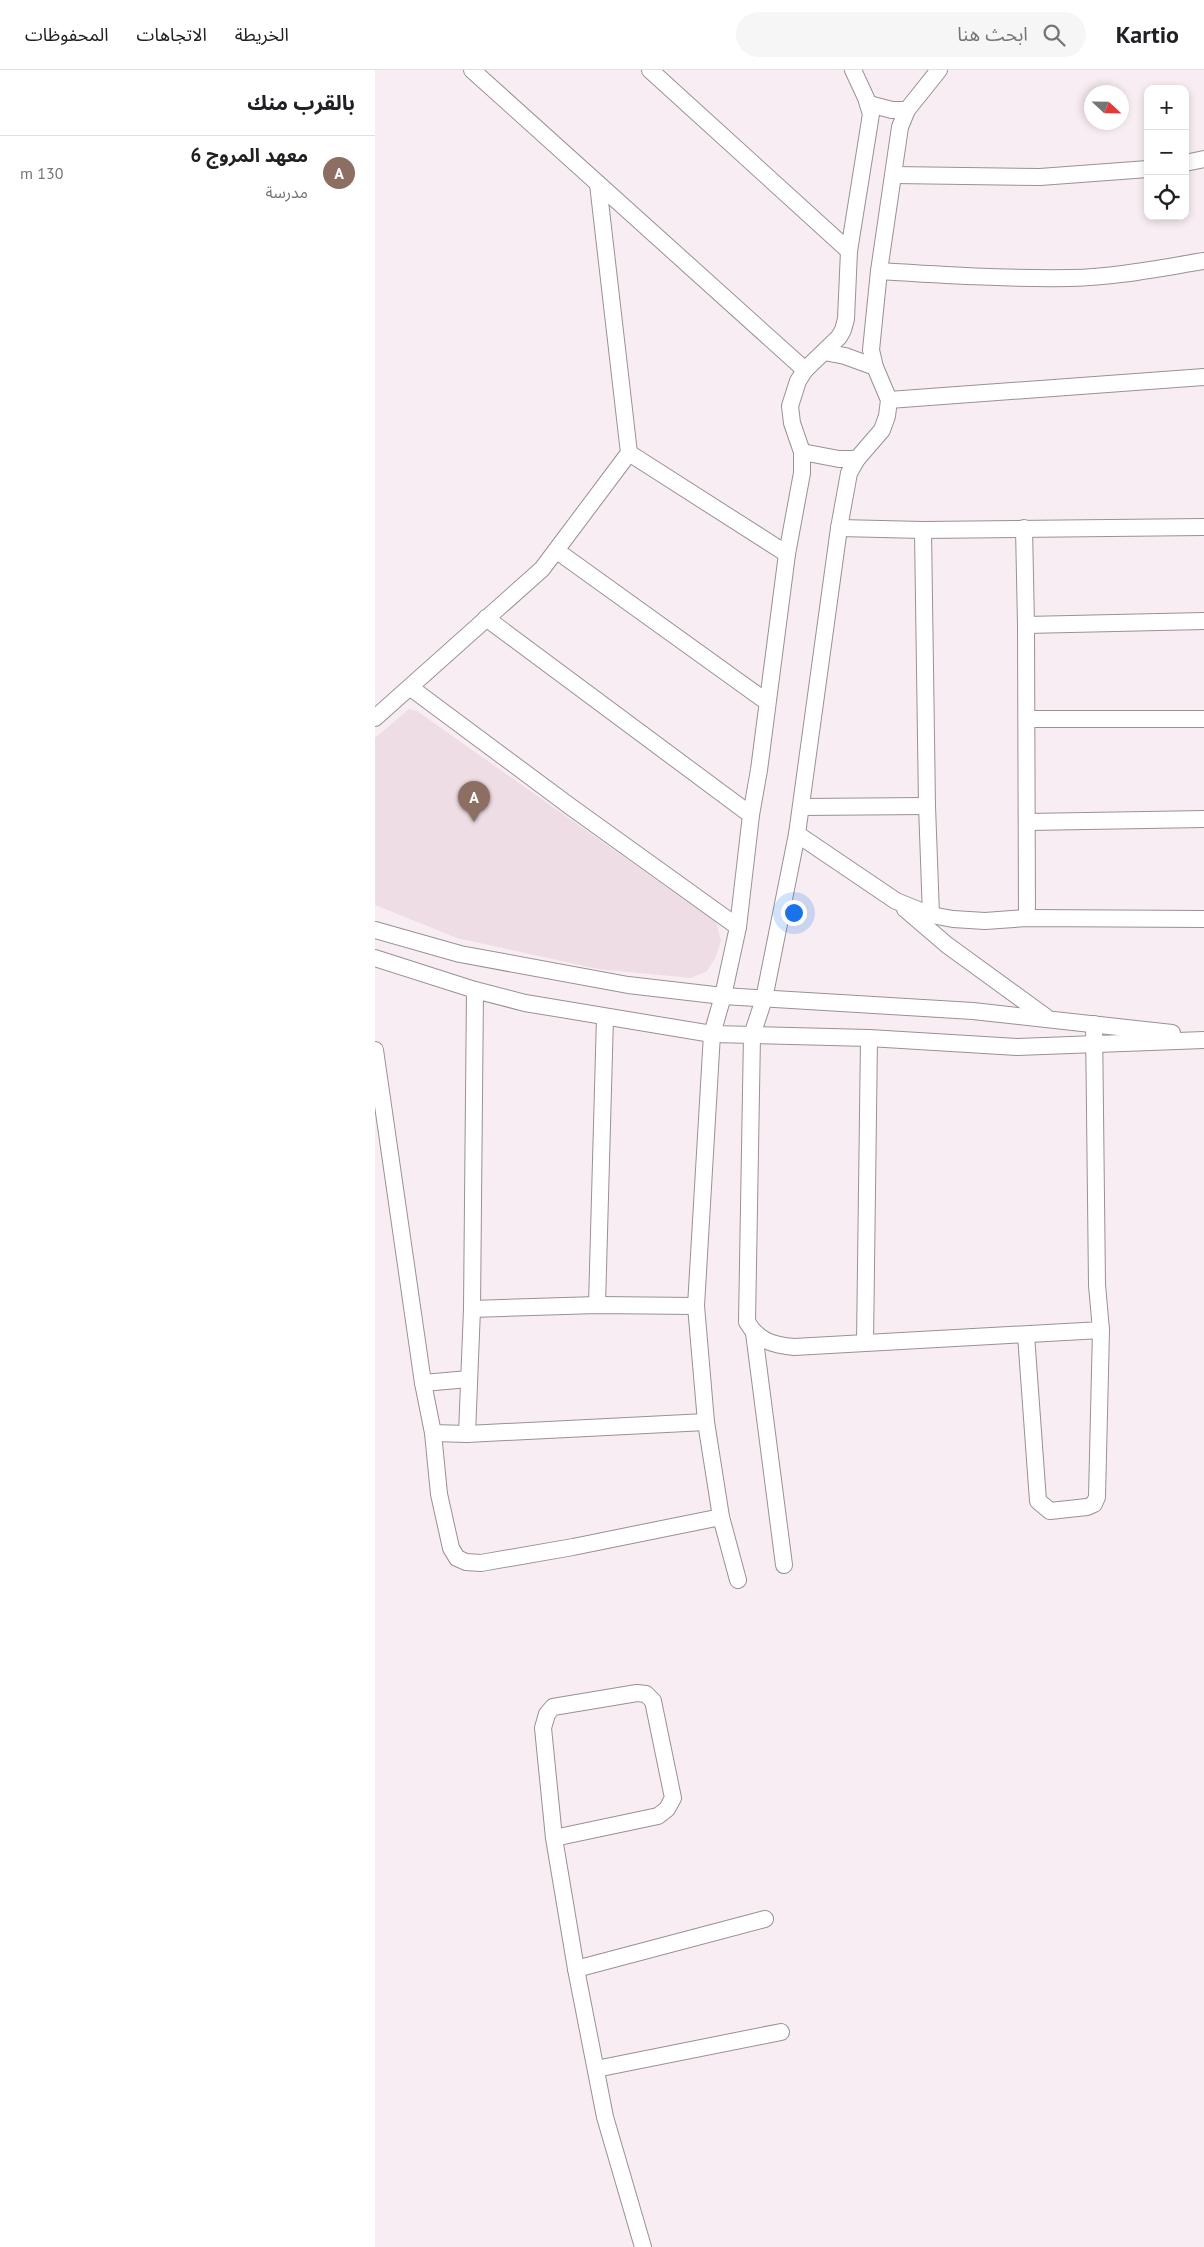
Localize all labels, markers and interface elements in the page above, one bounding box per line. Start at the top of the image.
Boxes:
search box [736,12,1086,57]
text: Kartio [1116,19,1179,50]
icon: search [1040,21,1068,49]
text: ابحث هنا [957,22,1028,46]
text: المحفوظات [25,23,109,46]
text: الاتجاهات [137,23,207,46]
text: الخريطة [235,23,289,46]
north arrow [1084,85,1129,130]
map controls [1144,85,1189,220]
button: + [1144,85,1189,130]
text: بالقرب منك [247,89,355,116]
button: − [1144,130,1189,175]
text: معهد المروج 6 [191,143,308,167]
text: 130 m [20,163,63,183]
text: A [334,163,344,183]
button: locate [1144,175,1189,220]
text: مدرسة [265,182,308,202]
pin: A [458,781,490,822]
your location [781,900,807,926]

